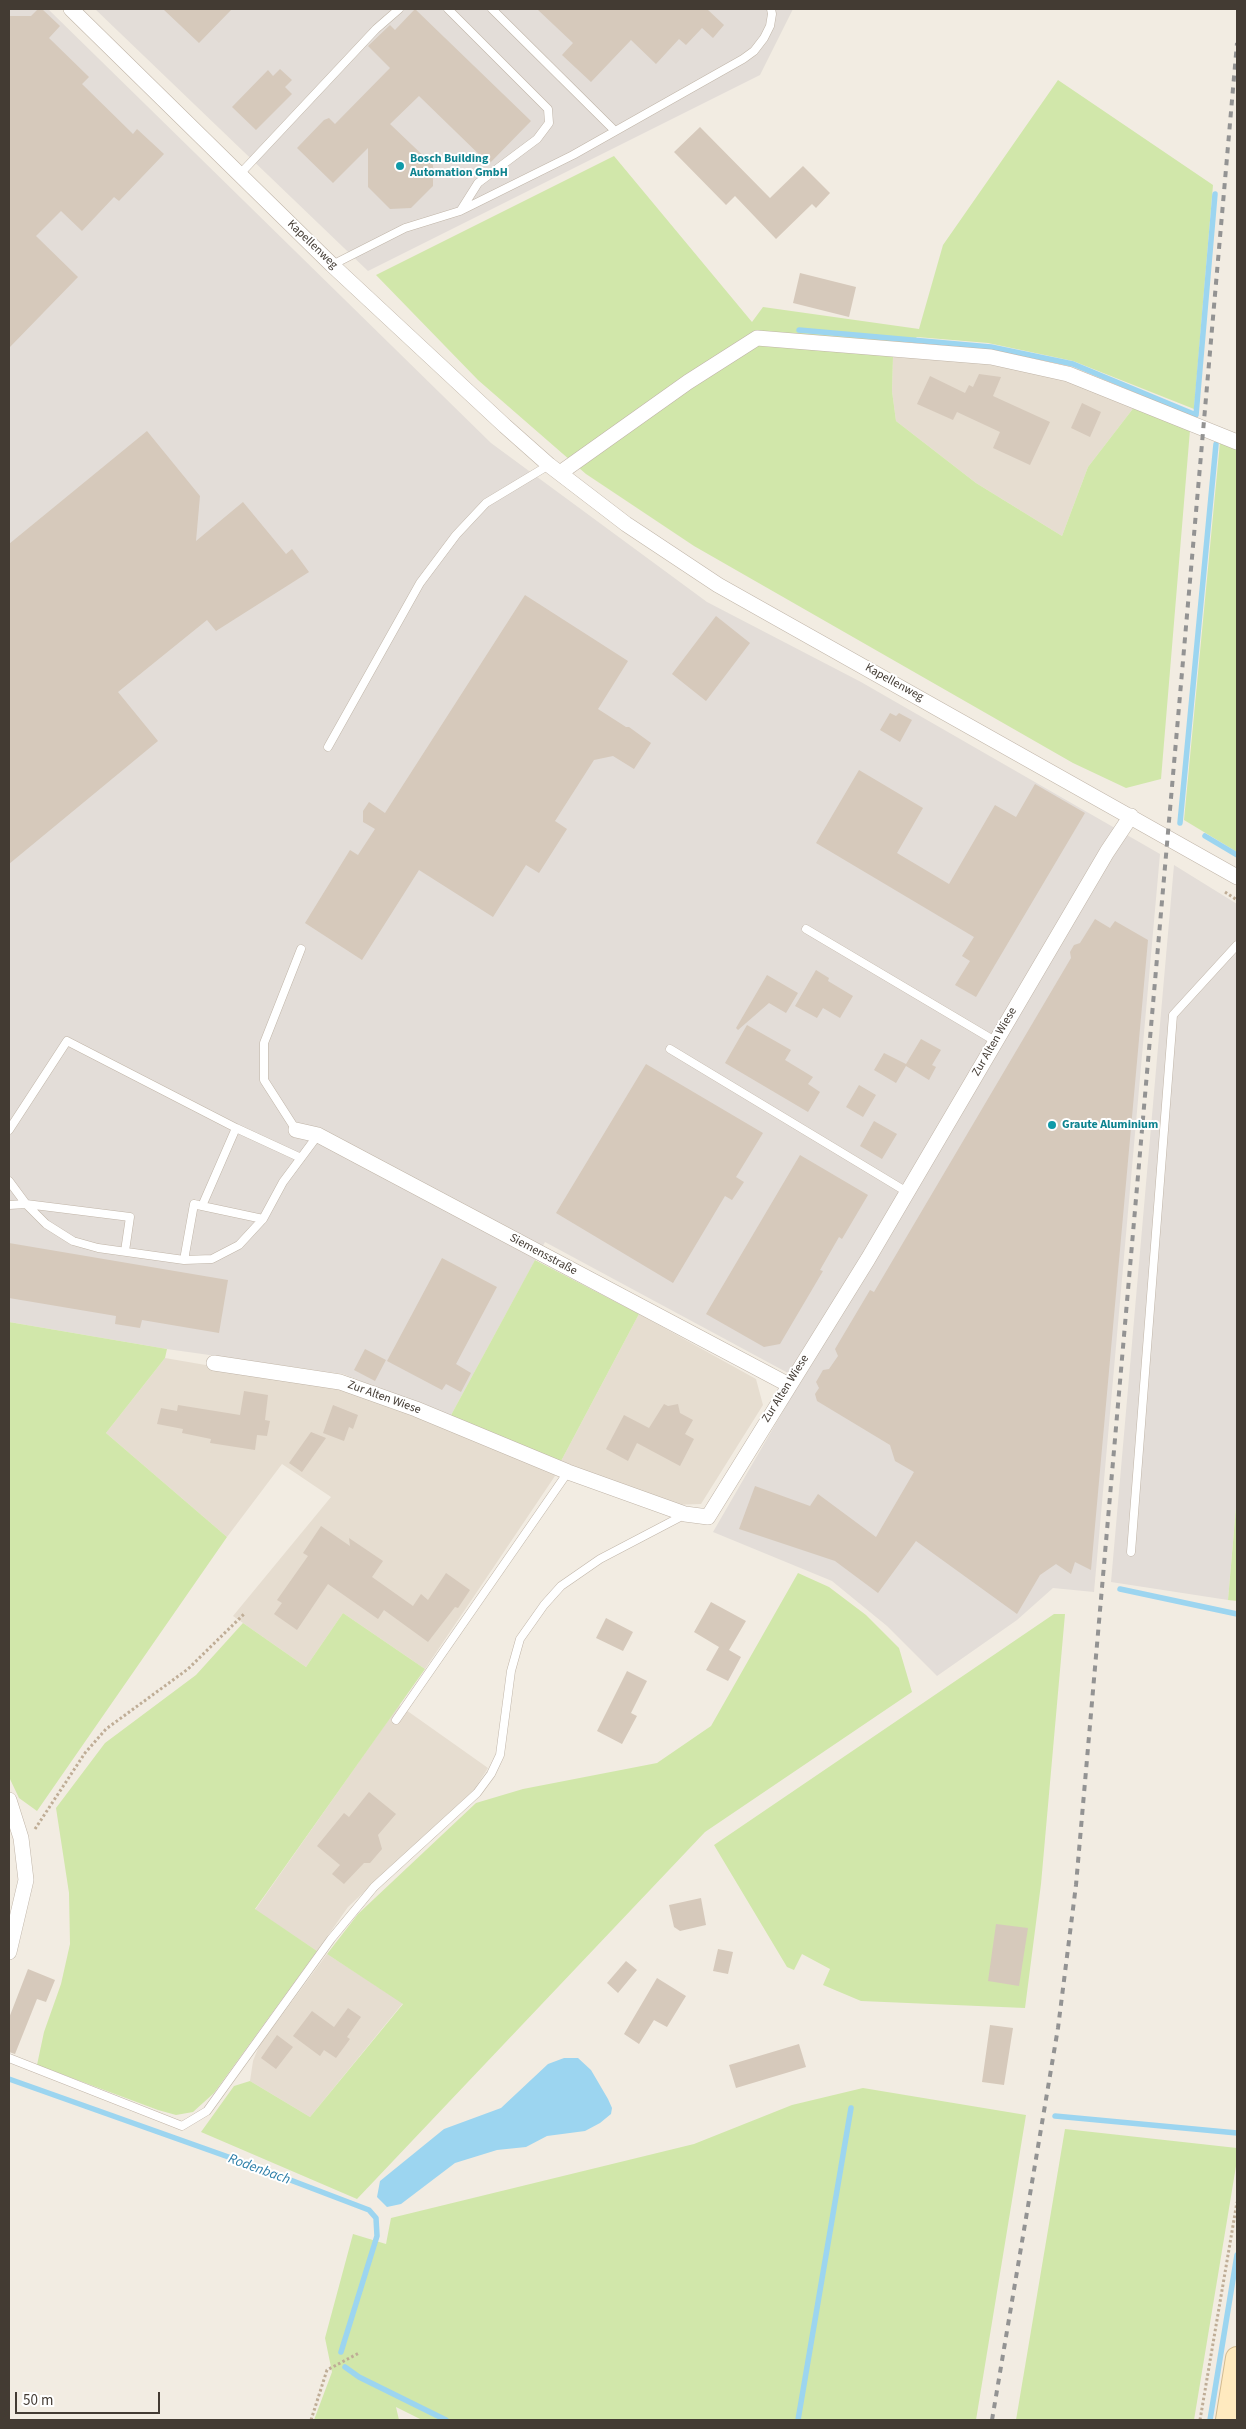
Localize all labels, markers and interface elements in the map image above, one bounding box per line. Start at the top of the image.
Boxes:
place label: Bosch Building Automation GmbH [410,152,508,180]
marker: Bosch Building Automation GmbH [394,160,406,172]
street label: Kapellenweg [284,217,340,273]
street label: Kapellenweg [862,661,926,705]
street label: Zur Alten Wiese [970,1005,1020,1079]
place label: Graute Aluminium [1062,1118,1158,1132]
marker: Graute Aluminium [1046,1119,1058,1131]
street label: Siemensstraße [507,1231,579,1279]
street label: Zur Alten Wiese [759,1353,813,1425]
street label: Zur Alten Wiese [345,1378,423,1418]
water label: Rodenbach [226,2151,292,2189]
scale bar [18,2382,162,2414]
text: 50 m [23,2390,53,2411]

